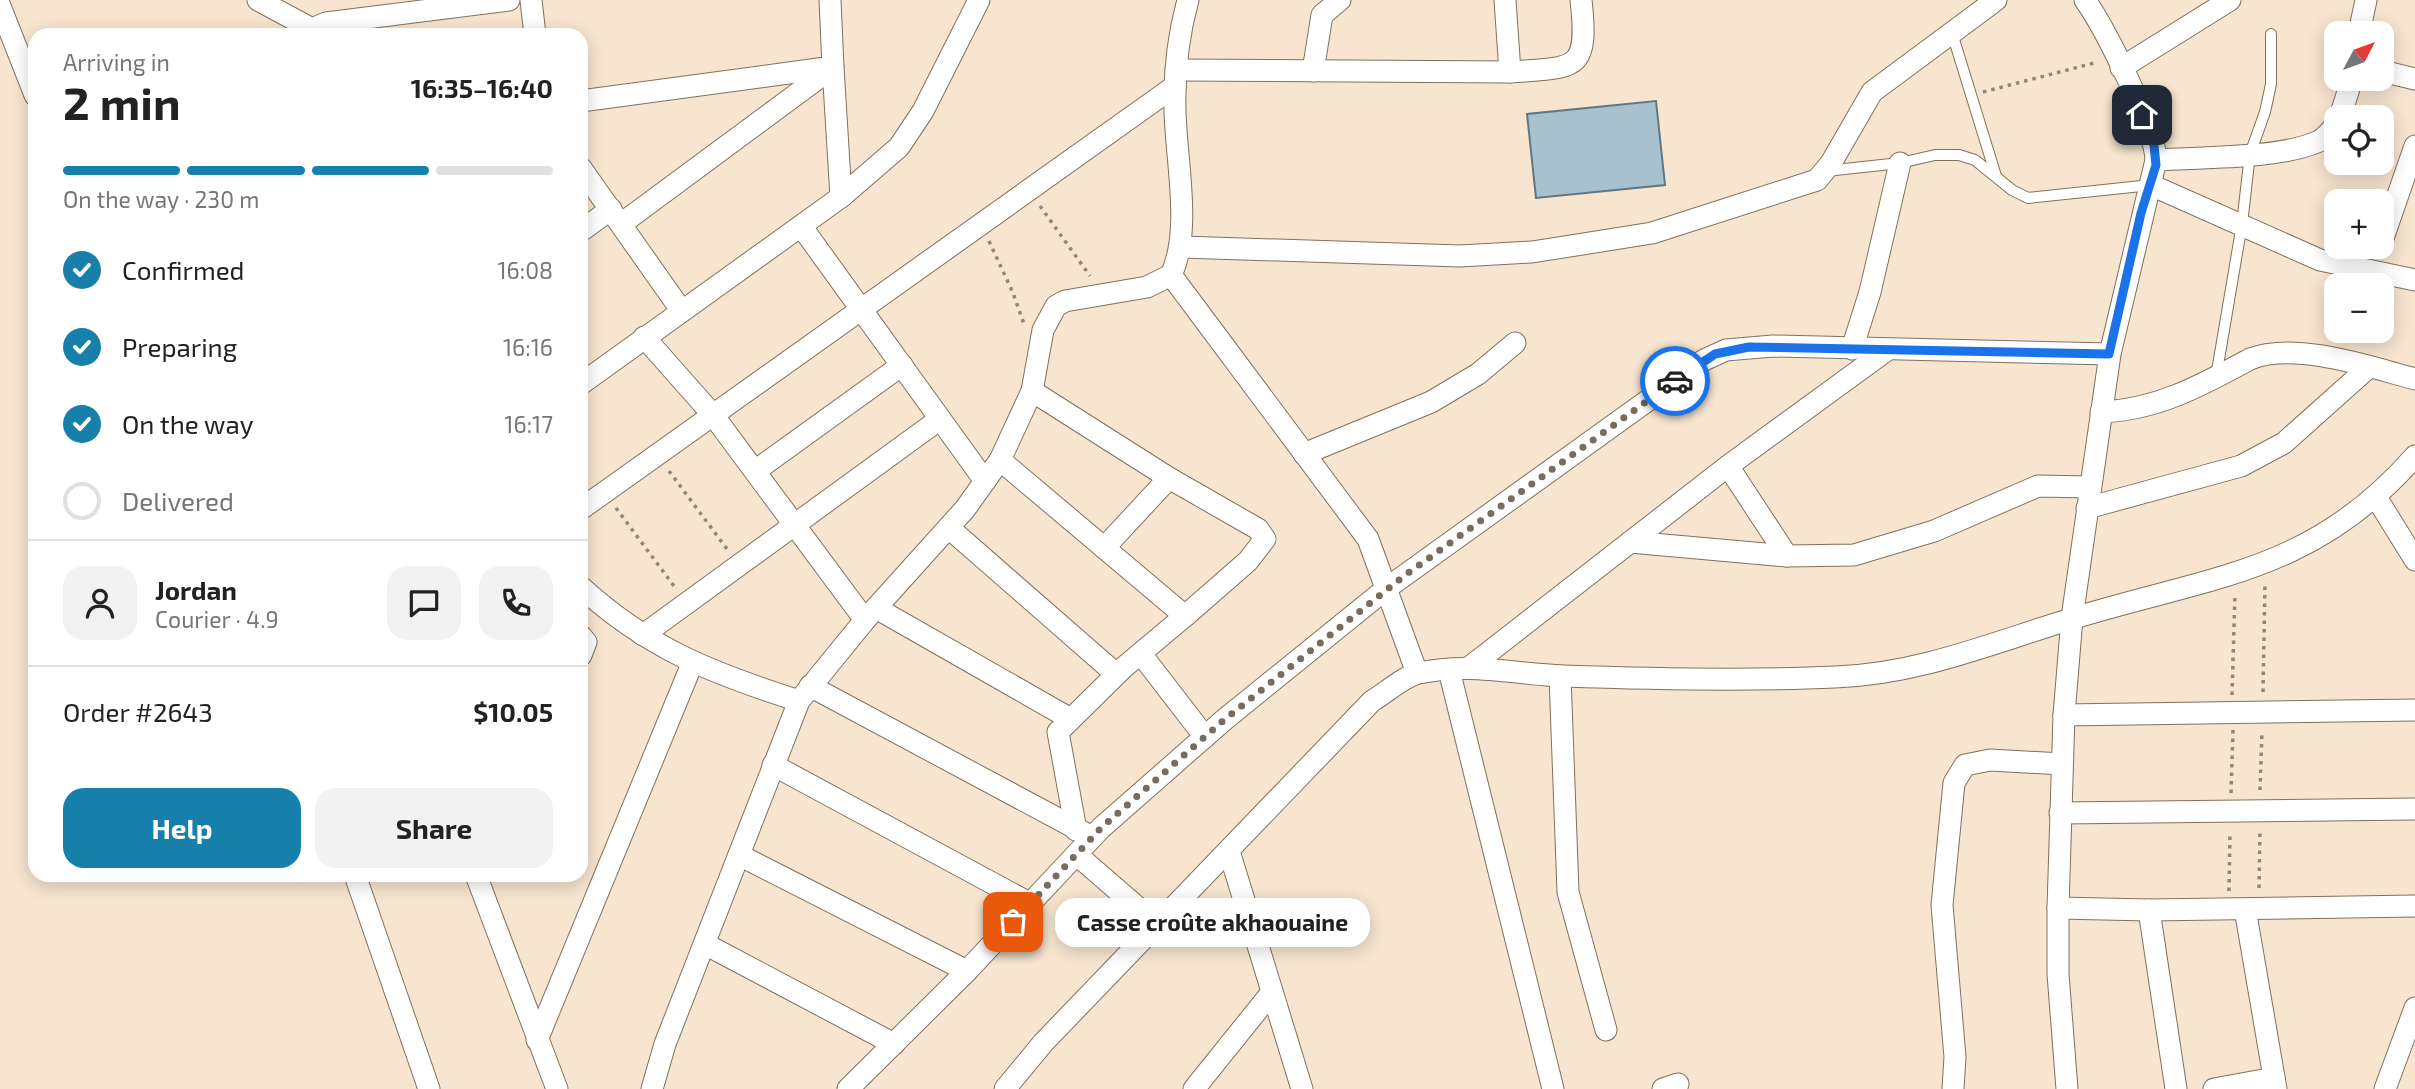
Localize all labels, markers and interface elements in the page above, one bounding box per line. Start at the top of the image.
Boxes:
north arrow [2324,21,2394,91]
map controls [2324,21,2394,343]
text: Arriving in [63,48,170,76]
text: 16:35–16:40 [411,72,553,103]
text: 2 min [63,74,181,129]
pin [2112,85,2172,145]
icon: home [2123,96,2161,134]
button: locate [2324,105,2394,175]
text: On the way · 230 m [63,185,259,213]
button: + [2324,189,2394,259]
icon: check [63,251,101,289]
text: Confirmed [122,254,245,285]
text: 16:08 [497,256,553,284]
button: − [2324,273,2394,343]
icon: check [63,328,101,366]
text: Preparing [122,331,237,362]
text: 16:16 [503,333,553,361]
courier [1640,346,1710,416]
icon: car [1656,362,1694,400]
icon: check [63,405,101,443]
text: On the way [122,408,253,439]
text: 16:17 [504,410,553,438]
text: Delivered [122,485,234,516]
button: person [63,566,137,640]
button: chat [387,566,461,640]
button: phone [479,566,553,640]
text: Jordan [155,574,237,605]
text: Courier · 4.9 [155,605,279,633]
text: Order #2643 [63,696,213,727]
text: $10.05 [473,696,553,727]
button: Help [63,788,301,868]
button: Share [315,788,553,868]
pin [983,892,1043,952]
callout: Casse croûte akhaouaine [1055,898,1370,946]
icon: bag [994,903,1032,941]
text: Casse croûte akhaouaine [1077,908,1348,936]

